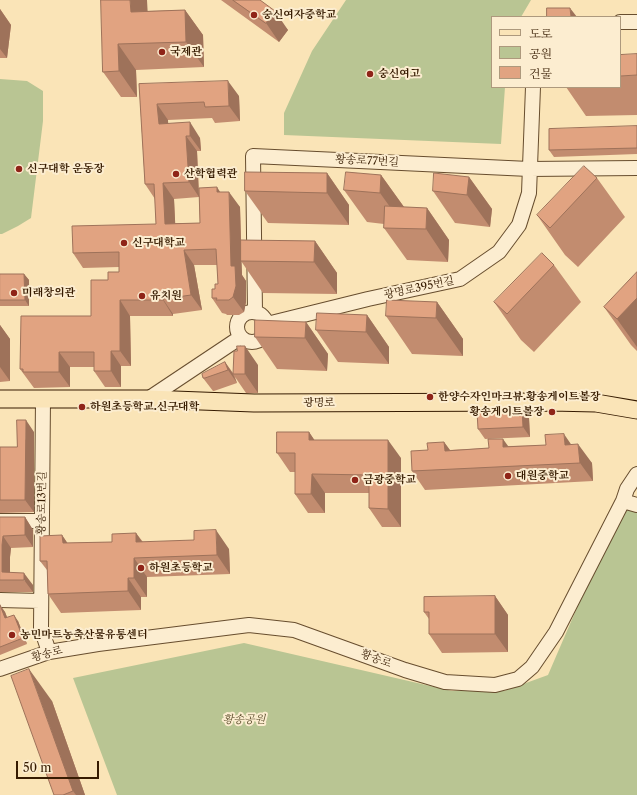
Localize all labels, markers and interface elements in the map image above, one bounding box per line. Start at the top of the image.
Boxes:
place label: 숭신여자중학교 [262,8,336,22]
marker: 숭신여자중학교 [249,10,259,20]
legend [491,16,621,88]
text: 도로 [529,26,552,41]
place label: 국제관 [170,45,202,59]
text: 공원 [529,46,552,61]
marker: 국제관 [157,47,167,57]
text: 건물 [529,66,552,81]
place label: 숭신여고 [378,67,421,81]
marker: 숭신여고 [365,69,375,79]
street label: 황송로77번길 [335,153,399,169]
place label: 신구대학 운동장 [27,162,104,176]
marker: 신구대학 운동장 [14,164,24,174]
place label: 산학협력관 [184,167,237,181]
marker: 산학협력관 [171,169,181,179]
place label: 신구대학교 [132,236,185,250]
marker: 신구대학교 [119,238,129,248]
street label: 광명로395번길 [383,274,455,302]
place label: 미래창의관 [22,286,75,300]
marker: 미래창의관 [9,288,19,298]
place label: 유치원 [150,289,182,303]
marker: 유치원 [137,291,147,301]
place label: 한양수자인마크뷰.황송게이트볼장 [438,390,600,404]
marker: 한양수자인마크뷰.황송게이트볼장 [425,392,435,402]
street label: 광명로 [303,396,335,410]
place label: 하원초등학교.신구대학 [90,400,199,414]
marker: 하원초등학교.신구대학 [77,402,87,412]
place label: 황송게이트볼장 [470,405,544,419]
marker: 황송게이트볼장 [547,407,557,417]
place label: 대원중학교 [516,469,569,483]
street label: 황송로13번길 [35,471,49,535]
marker: 대원중학교 [503,471,513,481]
place label: 금광중학교 [363,473,416,487]
marker: 금광중학교 [350,475,360,485]
place label: 하원초등학교 [149,561,213,575]
marker: 하원초등학교 [136,563,146,573]
place label: 농민마트농축산물유통센터 [20,628,148,642]
marker: 농민마트농축산물유통센터 [7,630,17,640]
street label: 황송로 [30,643,64,665]
street label: 황송로 [359,647,393,671]
park label: 황송공원 [223,713,265,727]
scale bar [18,753,101,779]
text: 50 m [23,760,52,775]

